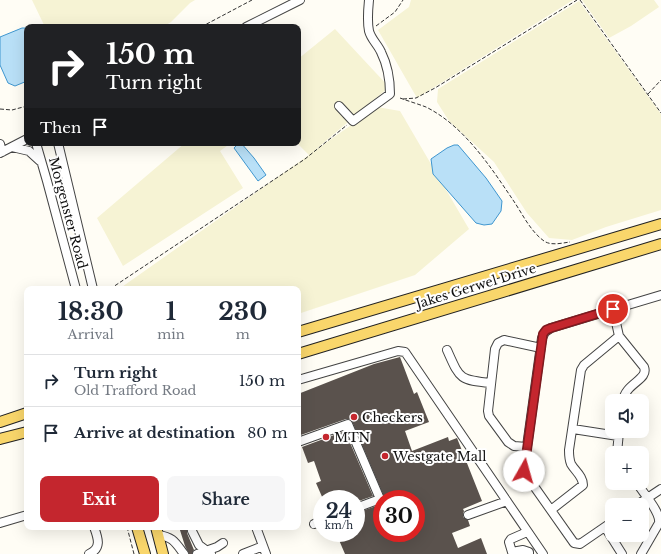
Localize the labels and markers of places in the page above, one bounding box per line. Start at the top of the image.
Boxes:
pin [596,292,630,326]
place label: Checkers [362,409,423,426]
marker: Checkers [349,412,359,422]
place label: MTN [334,429,371,446]
marker: MTN [321,432,331,442]
place label: Westgate Mall [392,448,486,465]
marker: Westgate Mall [380,451,390,461]

